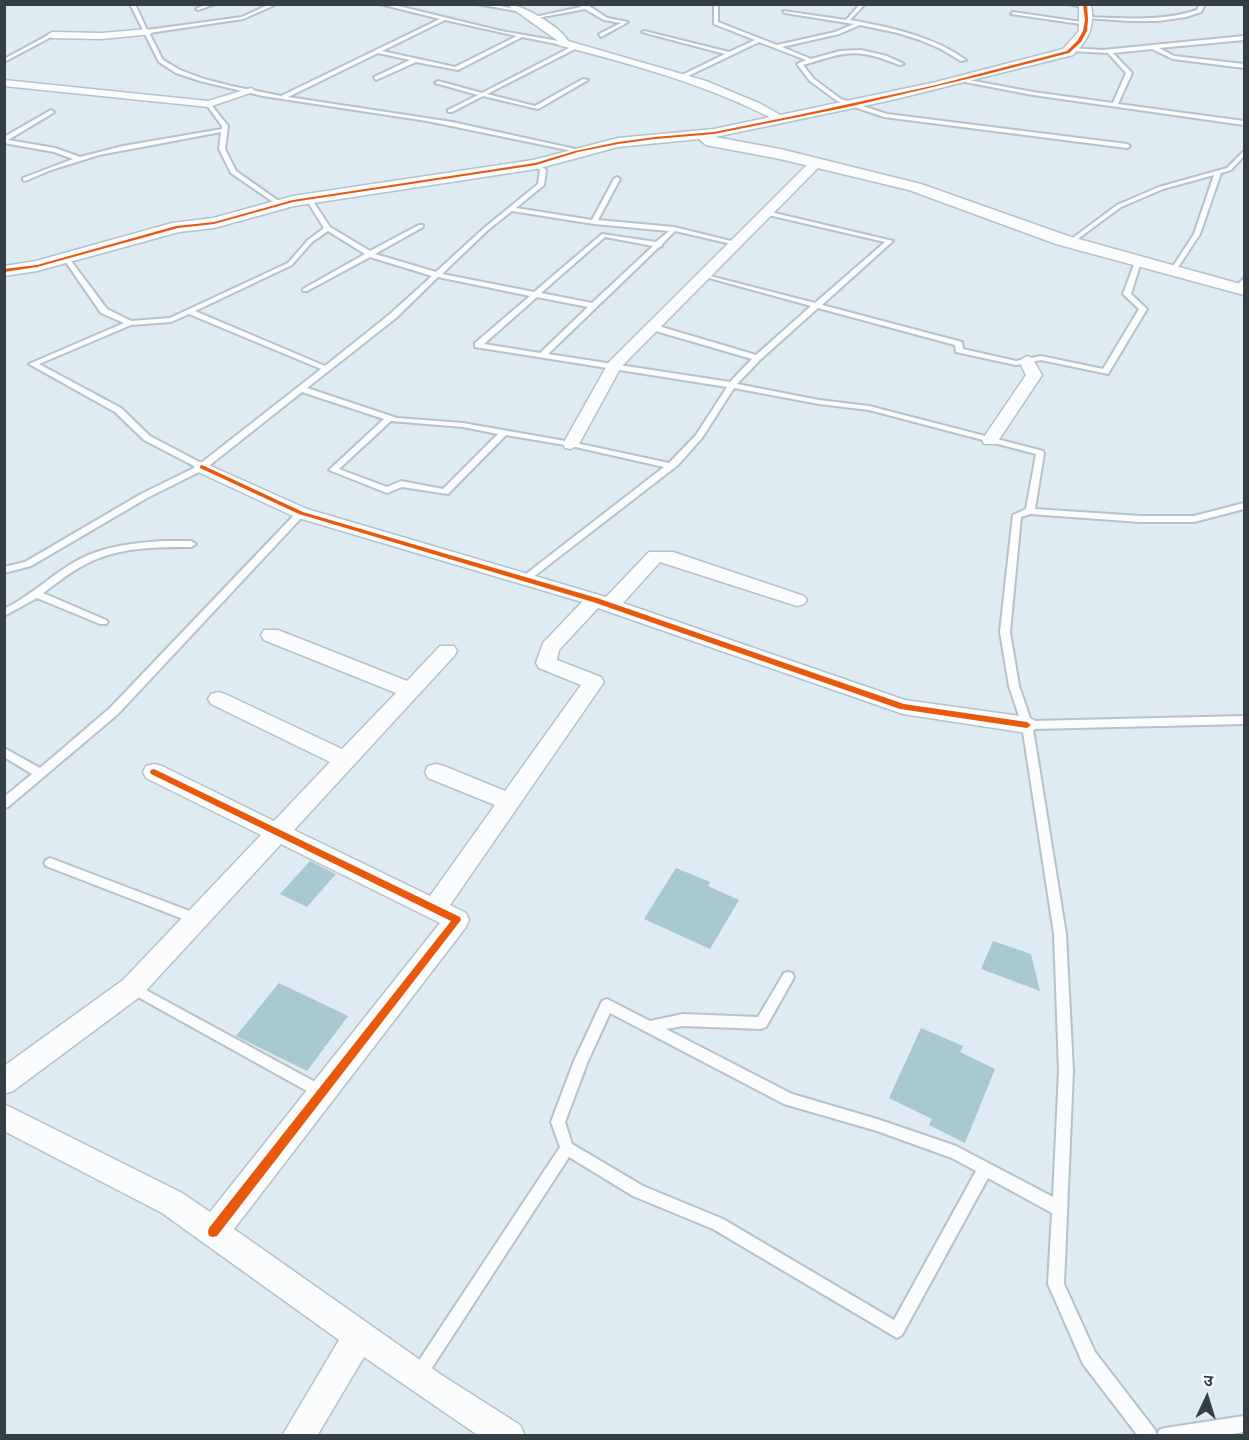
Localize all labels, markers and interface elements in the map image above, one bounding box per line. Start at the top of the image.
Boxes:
north arrow [1177,1368,1237,1428]
text: उ [1203,1370,1214,1390]

